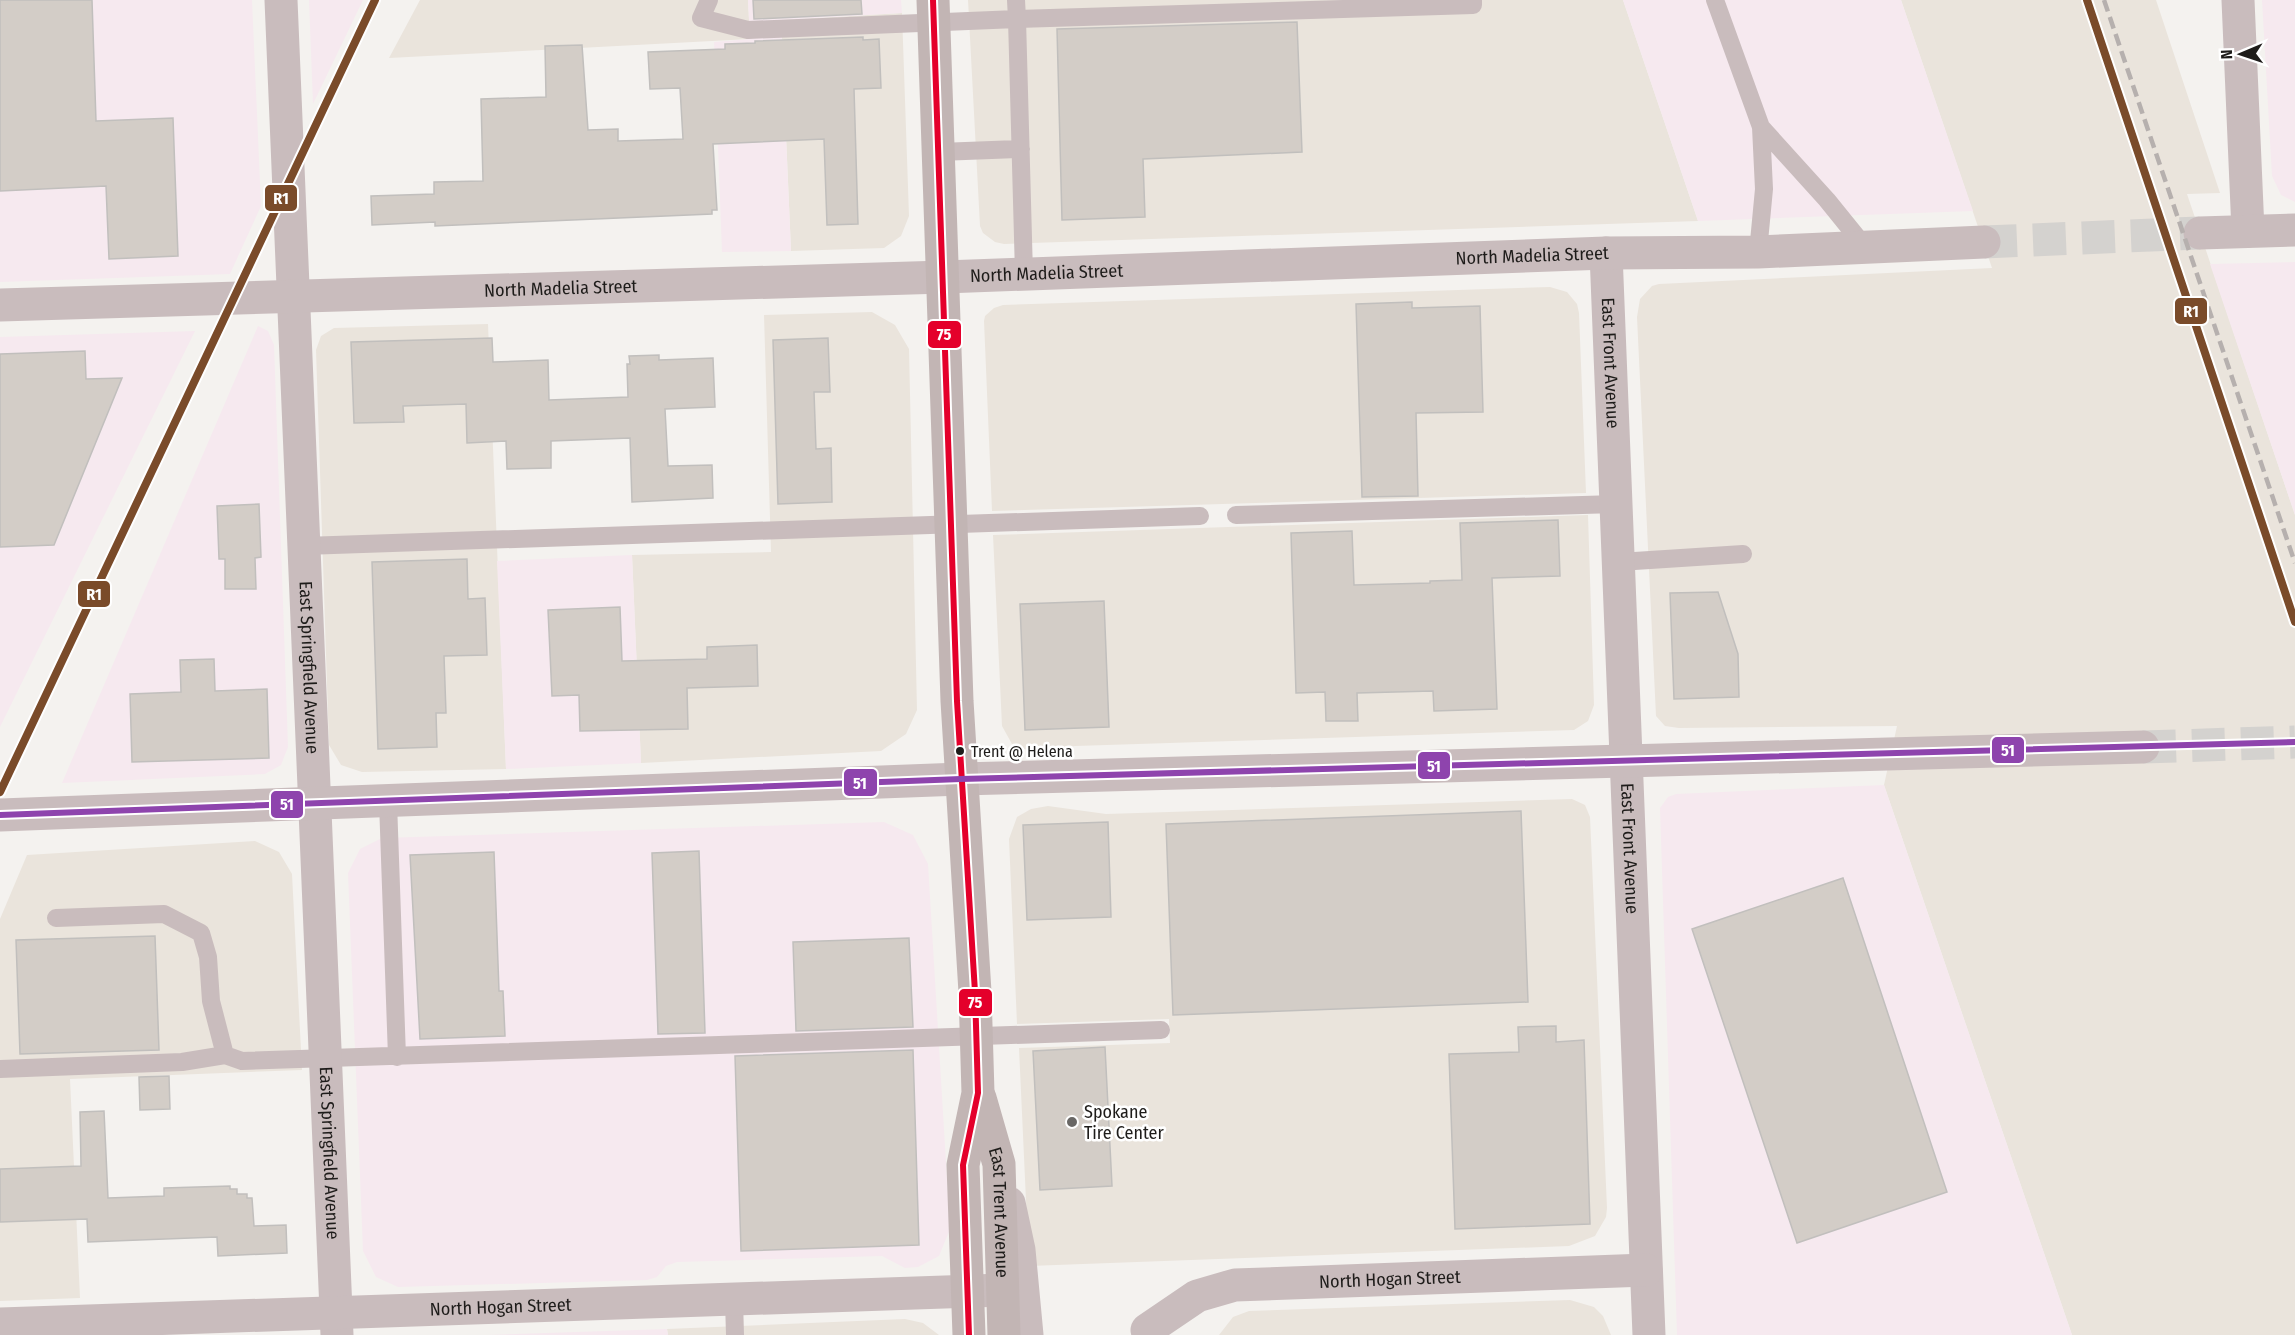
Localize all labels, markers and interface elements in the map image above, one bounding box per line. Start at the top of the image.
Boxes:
north arrow [2211,24,2271,84]
text: N [2217,49,2236,60]
line badge: R1 [264,184,298,212]
text: R1 [273,189,289,208]
street label: North Madelia Street [1455,242,1609,269]
street label: North Madelia Street [970,260,1124,287]
street label: North Madelia Street [484,275,638,302]
street label: East Front Avenue [1597,297,1624,429]
line badge: R1 [2174,297,2208,325]
text: R1 [2183,302,2199,321]
line badge: 75 [927,320,962,349]
text: 75 [937,325,951,344]
line badge: R1 [77,580,111,608]
street label: East Springfield Avenue [294,580,324,754]
text: R1 [86,585,102,604]
line badge: 51 [1991,736,2025,764]
text: 51 [2001,741,2015,760]
place label: Trent @ Helena [971,742,1073,761]
marker: Trent @ Helena [954,745,966,757]
line badge: 51 [1417,751,1451,780]
text: 51 [1427,757,1441,776]
line badge: 51 [843,768,878,797]
text: 51 [853,774,867,793]
street label: East Front Avenue [1616,783,1643,915]
line badge: 51 [270,790,304,819]
text: 51 [280,795,294,814]
line badge: 75 [958,988,993,1017]
text: 75 [968,993,982,1012]
street label: East Springfield Avenue [315,1066,344,1240]
place label: Spokane Tire Center [1084,1101,1164,1144]
marker: Spokane Tire Center [1065,1115,1079,1129]
street label: East Trent Avenue [984,1144,1013,1278]
street label: North Hogan Street [1319,1266,1461,1293]
street label: North Hogan Street [430,1294,572,1320]

